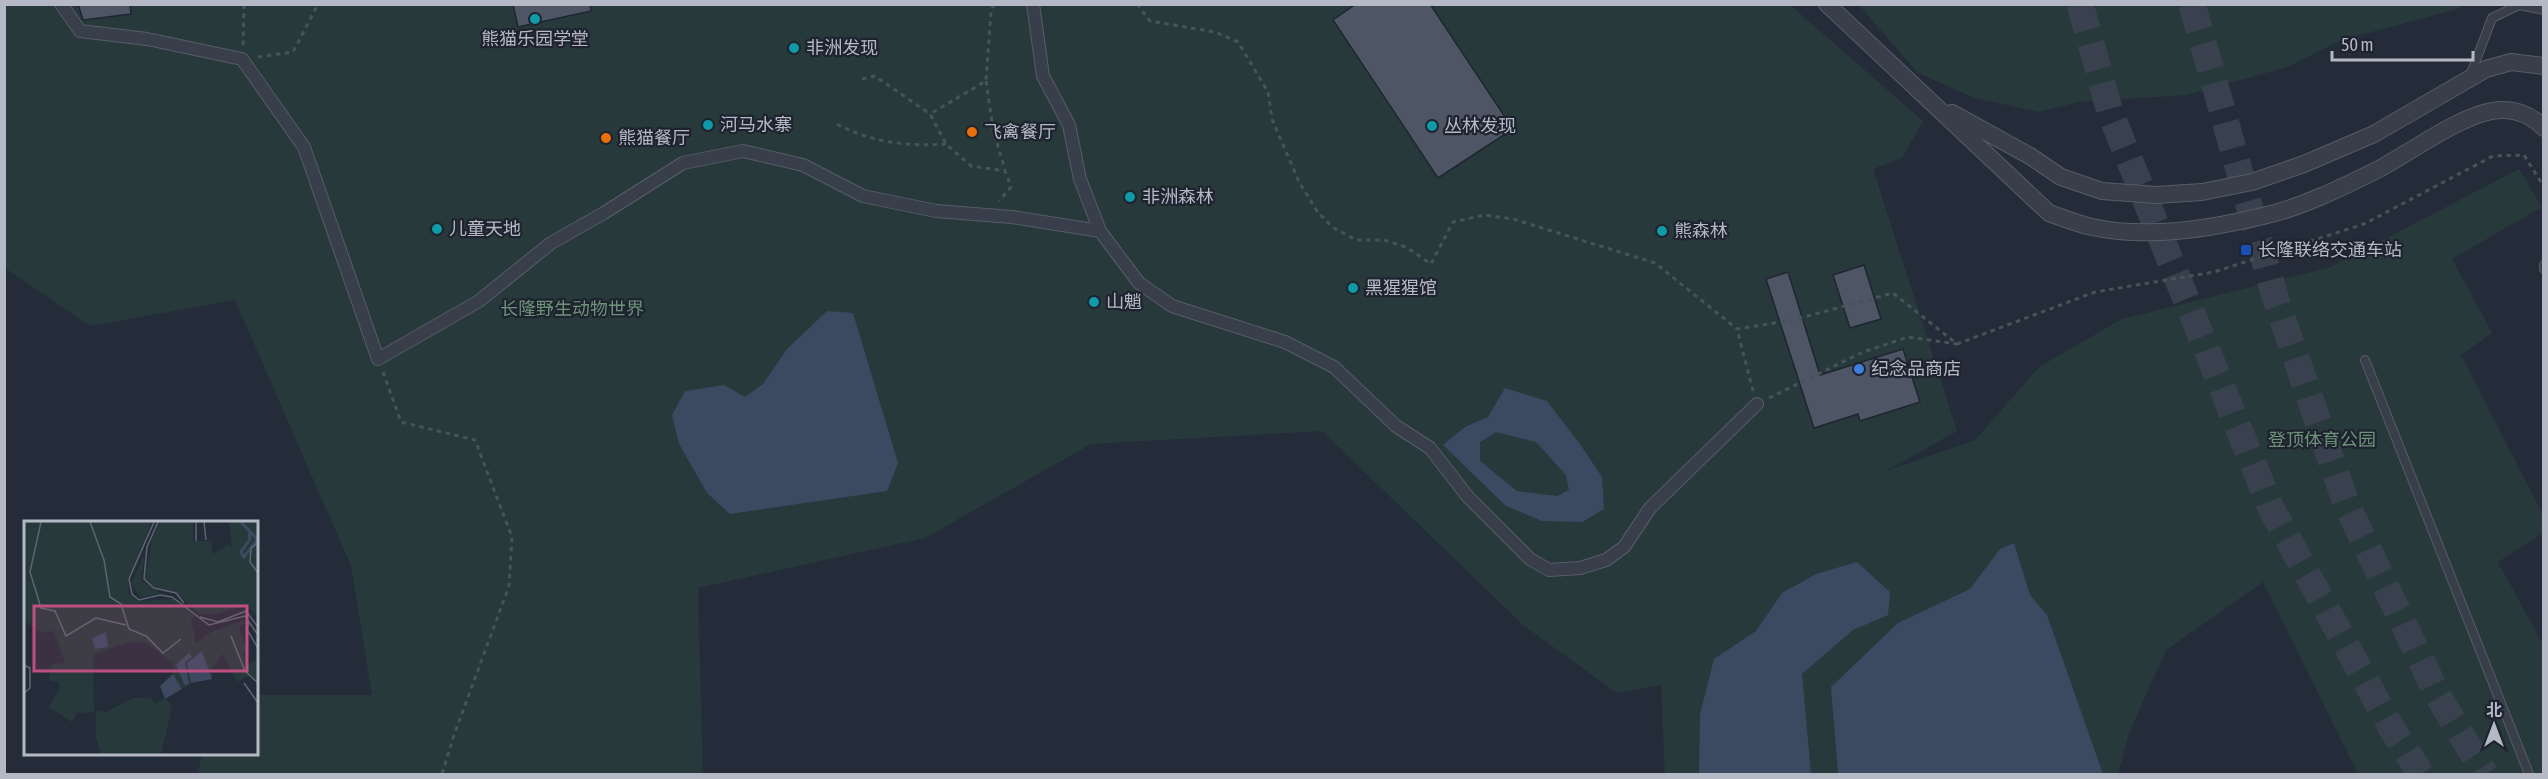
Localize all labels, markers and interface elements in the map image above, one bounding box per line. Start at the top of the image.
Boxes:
marker: 熊猫乐园学堂 [528,12,542,26]
scale bar [2332,24,2473,62]
place label: 熊猫乐园学堂 [481,28,589,49]
text: 50 m [2341,34,2373,55]
place label: 非洲发现 [806,37,878,58]
marker: 非洲发现 [787,41,801,55]
place label: 河马水寨 [720,114,792,135]
place label: 丛林发现 [1444,115,1516,136]
marker: 河马水寨 [701,118,715,132]
marker: 丛林发现 [1425,119,1439,133]
place label: 飞禽餐厅 [984,121,1056,142]
marker: 飞禽餐厅 [965,125,979,139]
place label: 熊猫餐厅 [618,127,690,148]
marker: 熊猫餐厅 [599,131,613,145]
place label: 非洲森林 [1142,186,1214,207]
marker: 非洲森林 [1123,190,1137,204]
place label: 儿童天地 [449,218,521,239]
place label: 熊森林 [1674,220,1728,241]
marker: 儿童天地 [430,222,444,236]
marker: 熊森林 [1655,224,1669,238]
place label: 长隆联络交通车站 [2258,239,2402,260]
marker: 长隆联络交通车站 [2239,243,2253,257]
place label: 黑猩猩馆 [1365,277,1437,298]
marker: 黑猩猩馆 [1346,281,1360,295]
place label: 山魈 [1106,291,1142,312]
marker: 山魈 [1087,295,1101,309]
park label: 长隆野生动物世界 [500,298,644,319]
place label: 纪念品商店 [1871,358,1961,379]
marker: 纪念品商店 [1852,362,1866,376]
park label: 登顶体育公园 [2268,429,2376,450]
inset map [24,521,258,755]
north arrow [2464,695,2524,755]
text: 北 [2486,701,2502,719]

